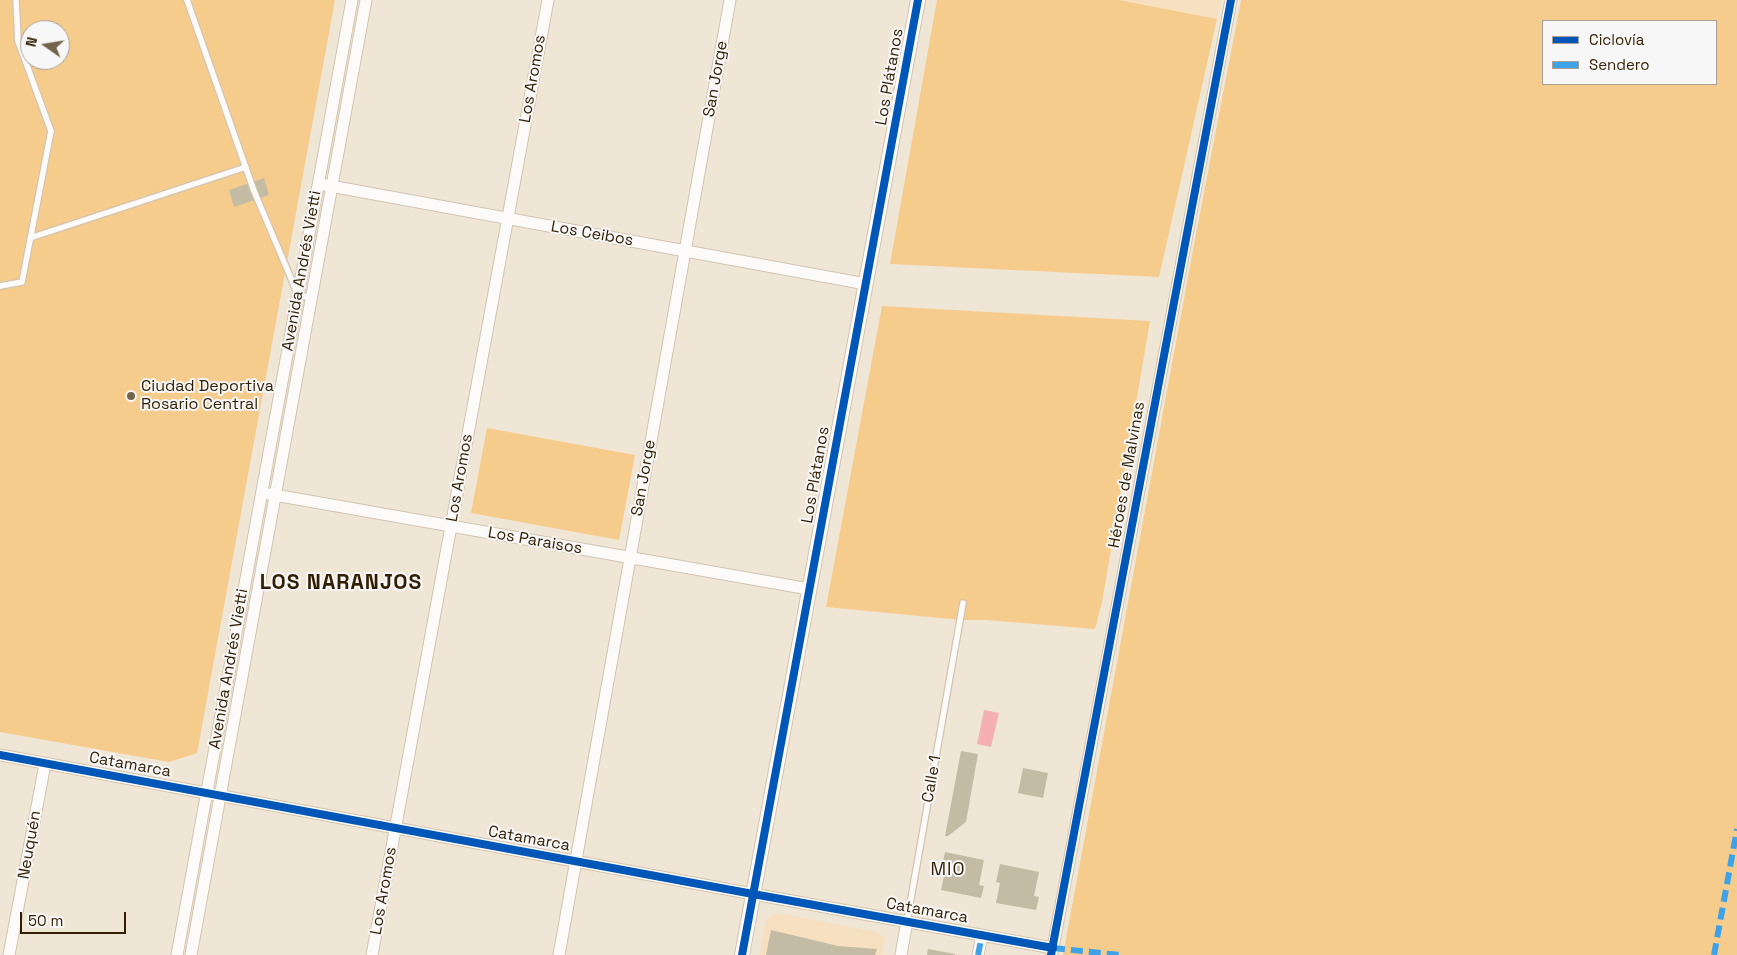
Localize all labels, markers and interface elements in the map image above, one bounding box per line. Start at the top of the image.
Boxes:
north arrow [20,20,70,70]
legend [1542,20,1717,85]
street label: Los Plátanos [872,27,908,127]
text: Ciclovía [1589,30,1644,49]
street label: Los Aromos [516,34,550,124]
text: N [22,35,41,48]
street label: San Jorge [700,39,732,119]
text: Sendero [1589,55,1649,74]
street label: Avenida Andrés Vietti [278,189,326,353]
street label: Los Ceibos [549,217,635,251]
place label: Ciudad Deportiva Rosario Central [141,377,274,415]
marker: Ciudad Deportiva Rosario Central [125,390,137,402]
street label: Héroes de Malvinas [1105,400,1149,550]
street label: Los Plátanos [798,425,834,525]
street label: Los Aromos [443,433,477,523]
street label: San Jorge [628,438,660,518]
street label: Los Paraisos [486,523,584,559]
district label: LOS NARANJOS [258,570,424,596]
street label: Avenida Andrés Vietti [205,587,253,751]
street label: Catamarca [87,748,173,782]
street label: Calle 1 [918,754,946,804]
street label: Neuquén [15,809,45,881]
street label: Catamarca [486,822,572,856]
street label: Los Aromos [367,846,401,936]
district label: MIO [930,859,966,881]
street label: Catamarca [884,894,970,928]
scale bar [22,902,129,934]
text: 50 m [28,911,63,930]

